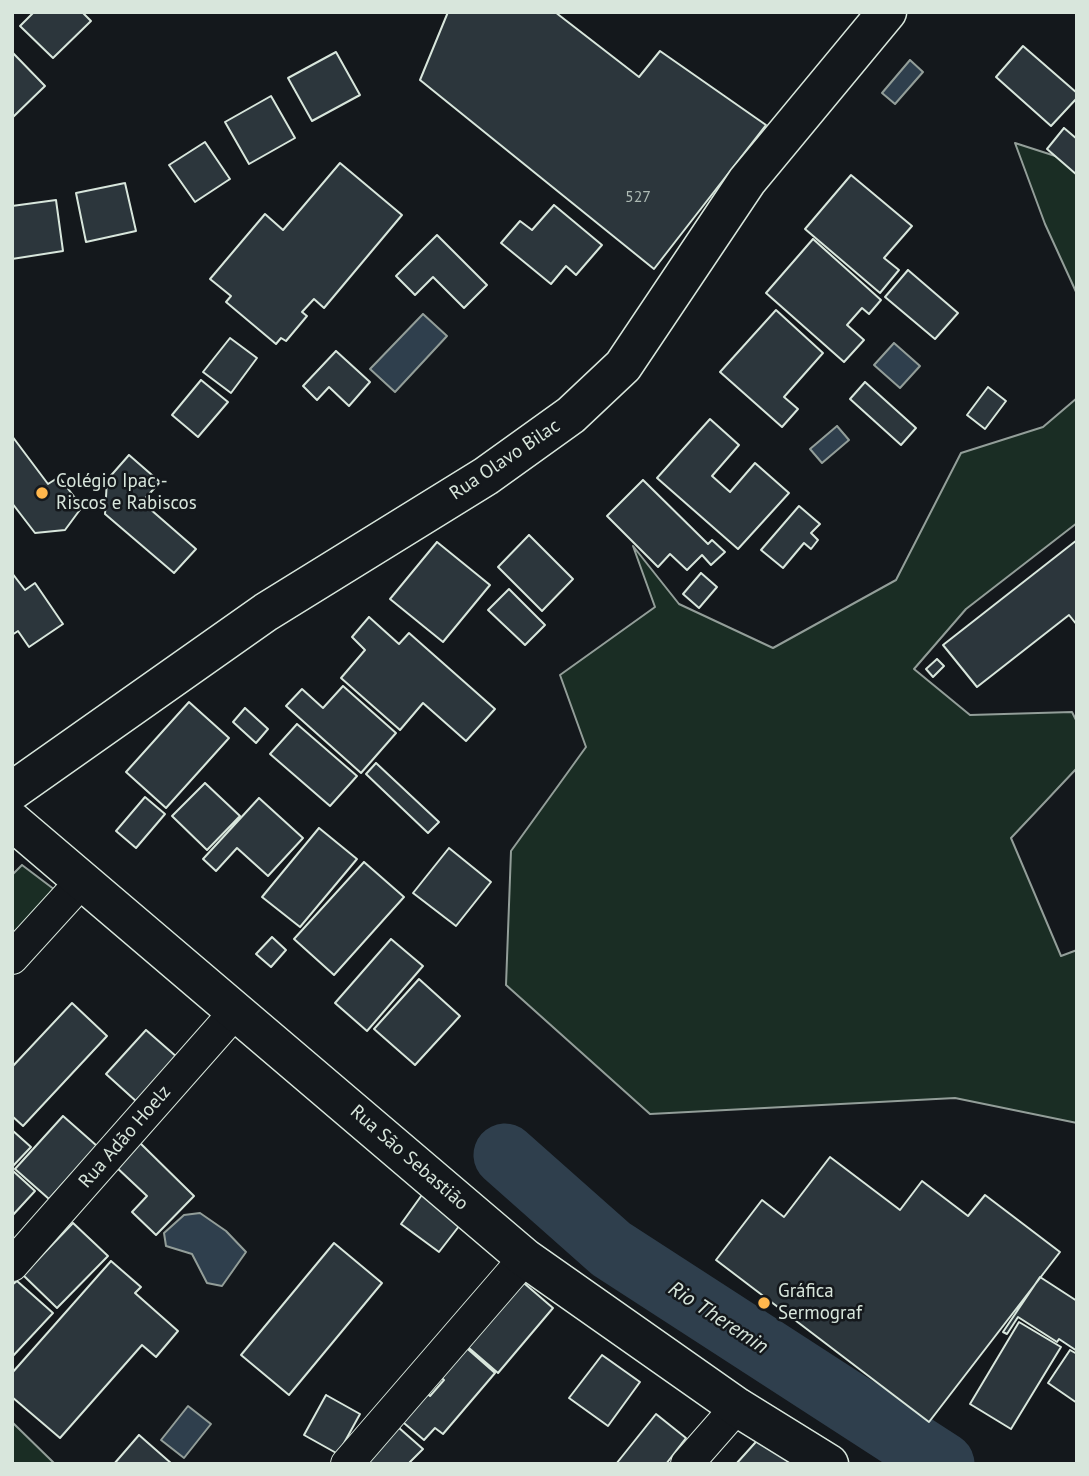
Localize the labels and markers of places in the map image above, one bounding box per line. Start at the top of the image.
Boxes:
place label: Colégio Ipac - Riscos e Rabiscos [56,471,197,515]
marker: Colégio Ipac - Riscos e Rabiscos [34,485,50,501]
place label: Gráfica Sermograf [778,1281,862,1325]
marker: Gráfica Sermograf [756,1295,772,1311]

